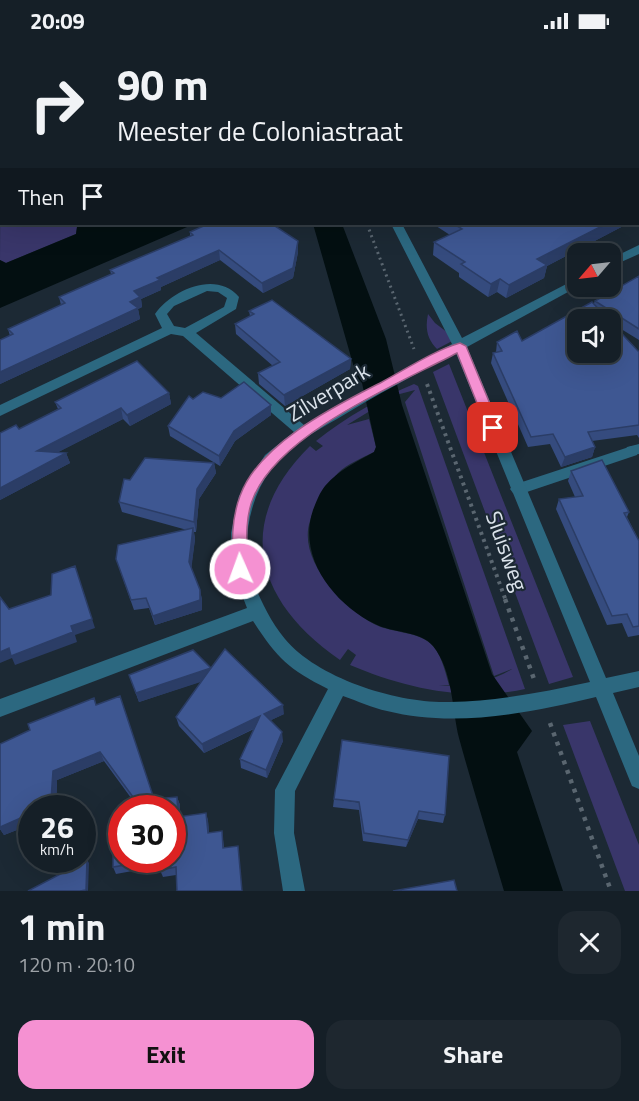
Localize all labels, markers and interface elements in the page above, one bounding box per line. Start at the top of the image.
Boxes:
text: 20:09 [30,4,85,38]
text: 90 m [117,52,209,116]
icon: right [18,66,96,144]
text: Meester de Coloniastraat [117,110,403,151]
text: Then [18,180,64,214]
icon: arrive [76,180,109,213]
north arrow [567,243,621,297]
map controls [567,243,621,363]
button: sound [567,309,621,363]
street label: Zilverpark [280,354,376,430]
pin [467,402,518,453]
icon: arrive [476,411,509,444]
street label: Sluisweg [477,506,537,596]
position arrow [208,537,272,601]
speed limit sign: 30 [108,795,186,873]
text: 26 [40,804,74,850]
text: km/h [40,838,74,861]
text: 1 min [18,899,105,954]
button: close [558,911,621,974]
text: 120 m · 20:10 [18,949,135,980]
button: Exit [18,1020,314,1089]
button: Share [326,1020,621,1089]

